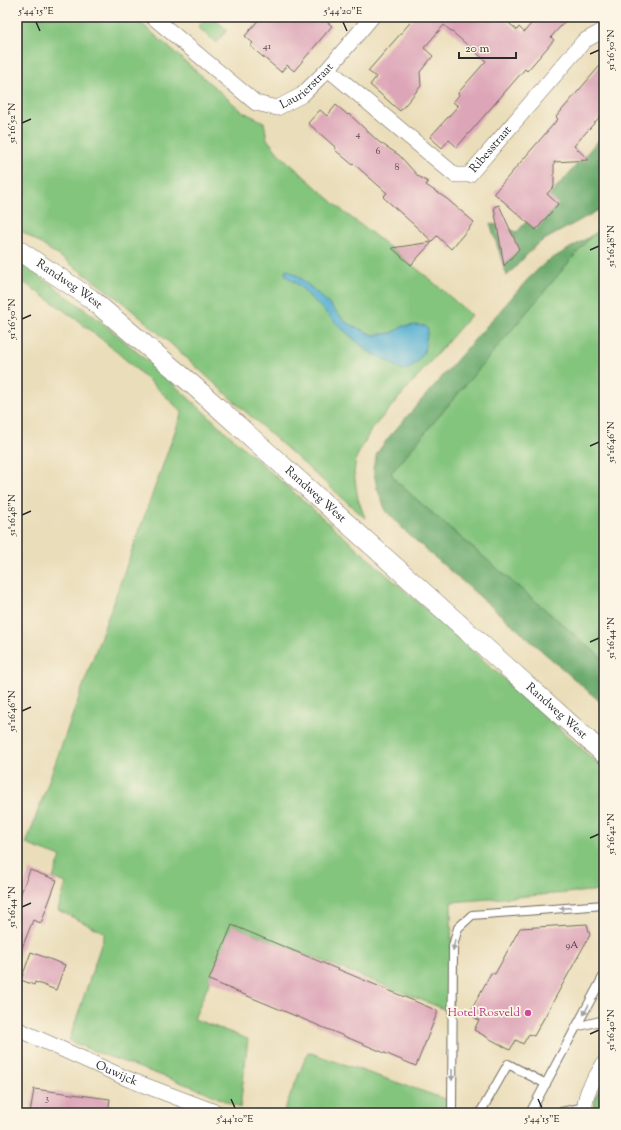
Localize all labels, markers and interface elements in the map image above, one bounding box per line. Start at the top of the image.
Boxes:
text: 5°44'15"E [17,4,54,19]
text: 5°44'20"E [323,4,362,19]
text: 51°16'50"N [604,29,619,72]
scale bar [459,34,516,60]
house number: 41 [263,39,272,54]
text: 20 m [465,40,490,58]
street label: Laurierstraat [277,59,338,114]
text: 51°16'52"N [5,103,20,144]
street label: Ribesstraat [465,122,516,177]
house number: 4 [355,127,361,142]
house number: 6 [376,144,381,159]
house number: 8 [395,160,400,175]
text: 51°16'48"N [604,225,619,268]
street label: Randweg West [32,255,106,314]
text: 51°16'50"N [5,298,20,341]
text: 51°16'46"N [604,421,619,464]
street label: Randweg West [281,462,350,527]
text: 51°16'48"N [5,494,20,537]
text: 51°16'44"N [604,617,619,660]
street label: Randweg West [522,679,591,744]
text: 51°16'46"N [5,690,20,733]
text: 51°16'42"N [604,813,619,856]
text: 51°16'44"N [5,886,20,929]
one-way arrow [559,904,571,911]
house number: 9A [566,938,578,953]
one-way arrow [451,939,457,951]
place label: Hotel Rosveld [447,1004,520,1022]
one-way arrow [582,1004,589,1015]
marker: Hotel Rosveld [523,1008,533,1018]
text: 51°16'40"N [604,1009,619,1052]
street label: Ouwijck [92,1056,141,1091]
one-way arrow [449,1069,455,1082]
house number: 3 [45,1091,49,1106]
text: 5°44'10"E [216,1112,253,1127]
text: 5°44'15"E [523,1112,560,1127]

